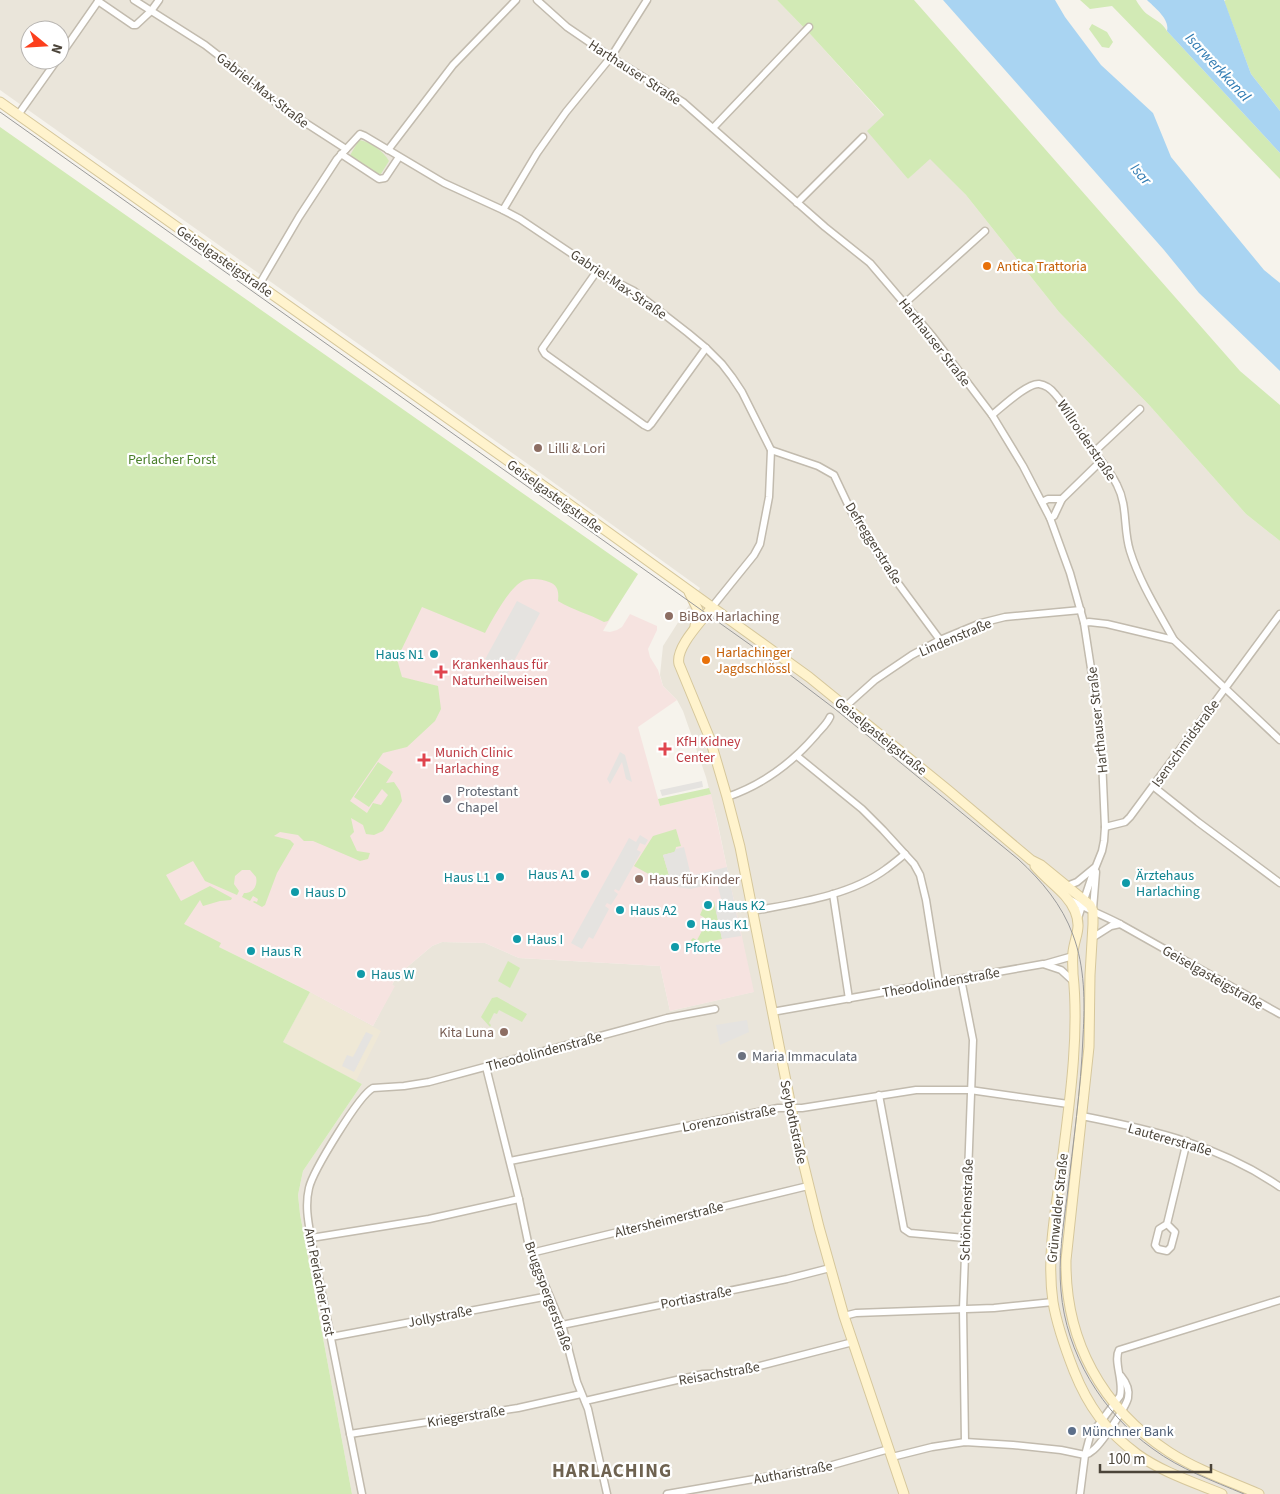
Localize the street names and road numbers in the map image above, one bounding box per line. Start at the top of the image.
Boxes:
street label: Harthauser Straße [584,35,685,110]
street label: Gabriel-Max-Straße [212,48,313,133]
street label: Geiselgasteigstraße [172,221,277,303]
street label: Gabriel-Max-Straße [566,245,671,325]
street label: Harthauser Straße [893,294,975,391]
street label: Willroiderstraße [1052,396,1121,485]
street label: Geiselgasteigstraße [503,455,606,538]
street label: Defreggerstraße [840,498,906,589]
street label: Lindenstraße [916,614,995,662]
street label: Harthauser Straße [1082,666,1114,774]
street label: Geiselgasteigstraße [830,693,931,780]
street label: Isenschmidstraße [1147,696,1224,791]
street label: Geiselgasteigstraße [1158,941,1267,1015]
street label: Theodolindenstraße [881,963,1002,1003]
street label: Theodolindenstraße [484,1027,604,1077]
street label: Seybothstraße [774,1078,812,1166]
street label: Lorenzonistraße [681,1100,778,1138]
street label: Lautererstraße [1125,1118,1214,1161]
street label: Grünwalder Straße [1042,1152,1074,1264]
street label: Schönchenstraße [955,1159,979,1261]
street label: Altersheimerstraße [613,1197,726,1243]
street label: Am Perlacher Forst [299,1226,339,1338]
street label: Bruggspergerstraße [519,1239,577,1354]
street label: Portiastraße [659,1281,734,1315]
street label: Jollystraße [406,1301,474,1333]
street label: Reisachstraße [677,1357,761,1391]
street label: Kriegerstraße [426,1401,507,1433]
street label: Autharistraße [752,1456,834,1490]

